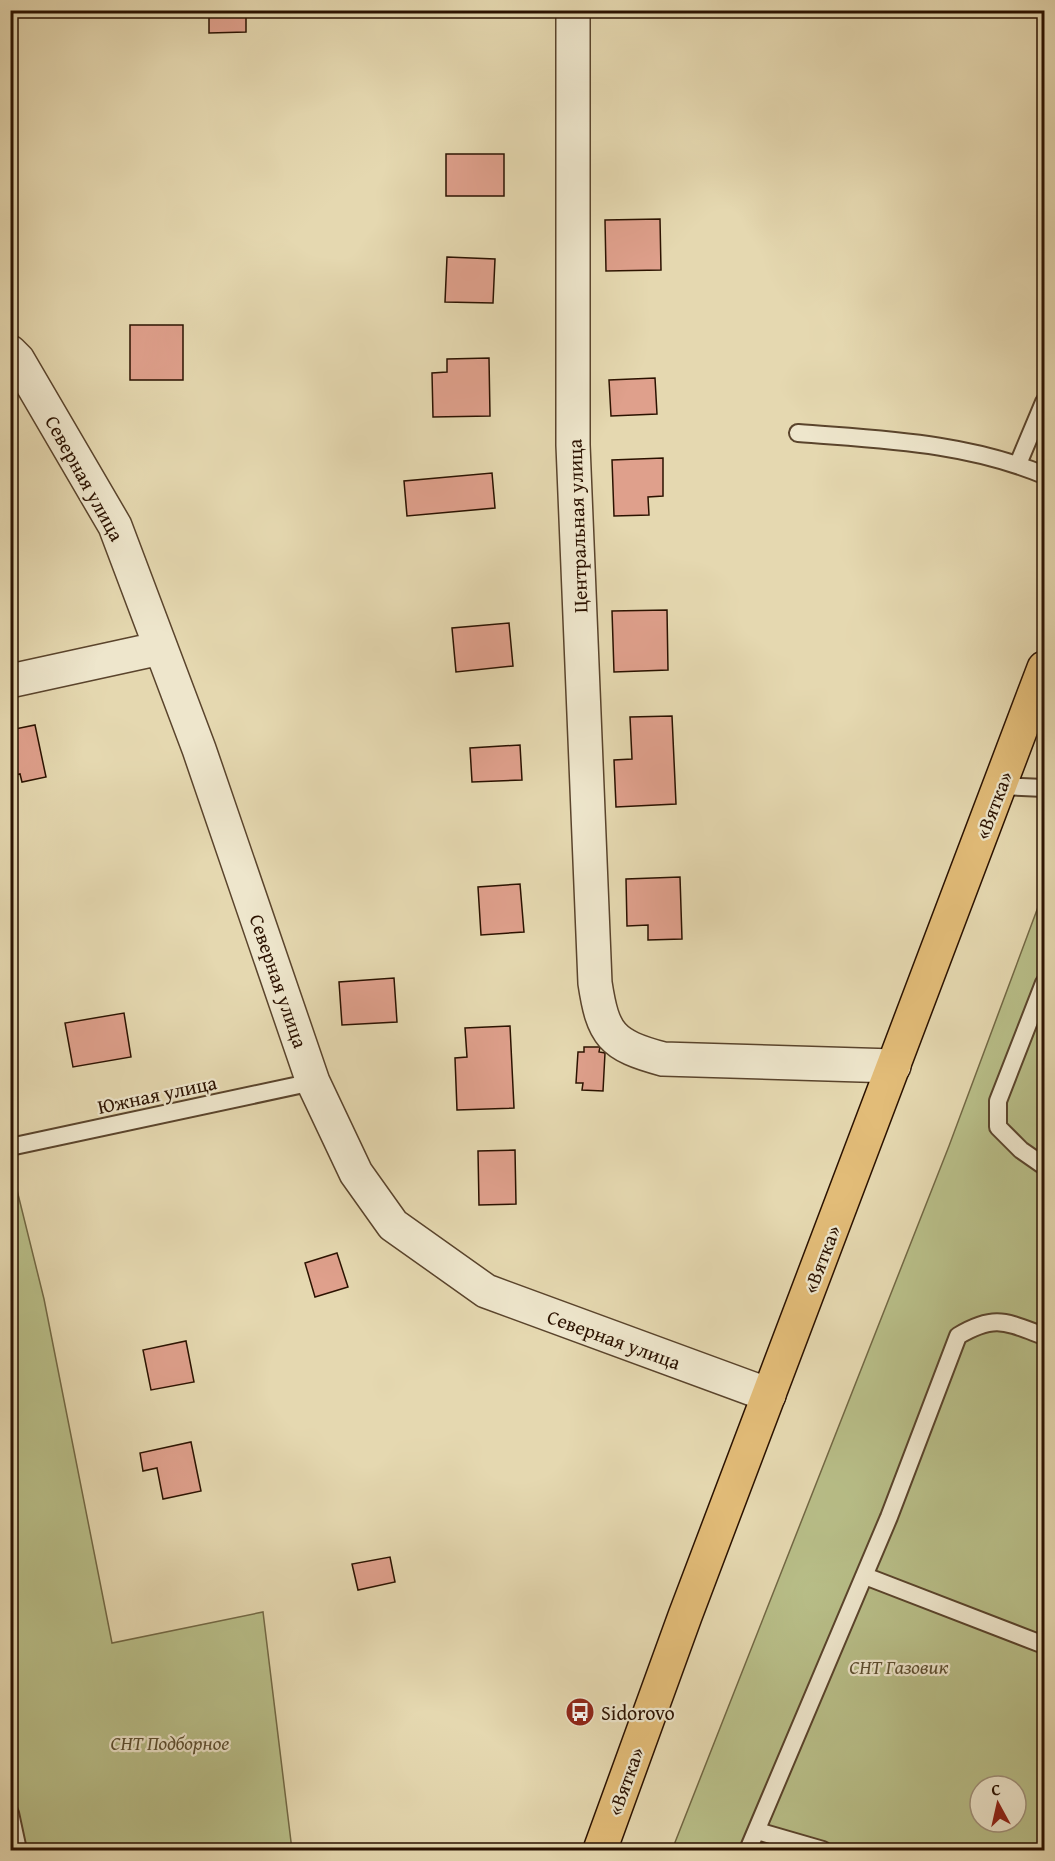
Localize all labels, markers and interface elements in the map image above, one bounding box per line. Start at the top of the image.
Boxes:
street label: Северная улица [38,410,132,547]
street label: Центральная улица [559,438,595,613]
street label: «Вятка» [967,767,1019,843]
street label: Северная улица [243,910,316,1052]
street label: Южная улица [95,1067,220,1121]
street label: «Вятка» [795,1221,847,1297]
street label: Северная улица [543,1301,685,1377]
park label: СНТ Газовик [849,1652,949,1681]
bus stop icon: Sidorovo [564,1696,596,1728]
place label: Sidorovo [601,1698,675,1727]
park label: СНТ Подборное [111,1728,229,1757]
street label: «Вятка» [599,1743,651,1819]
north arrow [968,1774,1028,1834]
text: С [990,1777,1002,1802]

